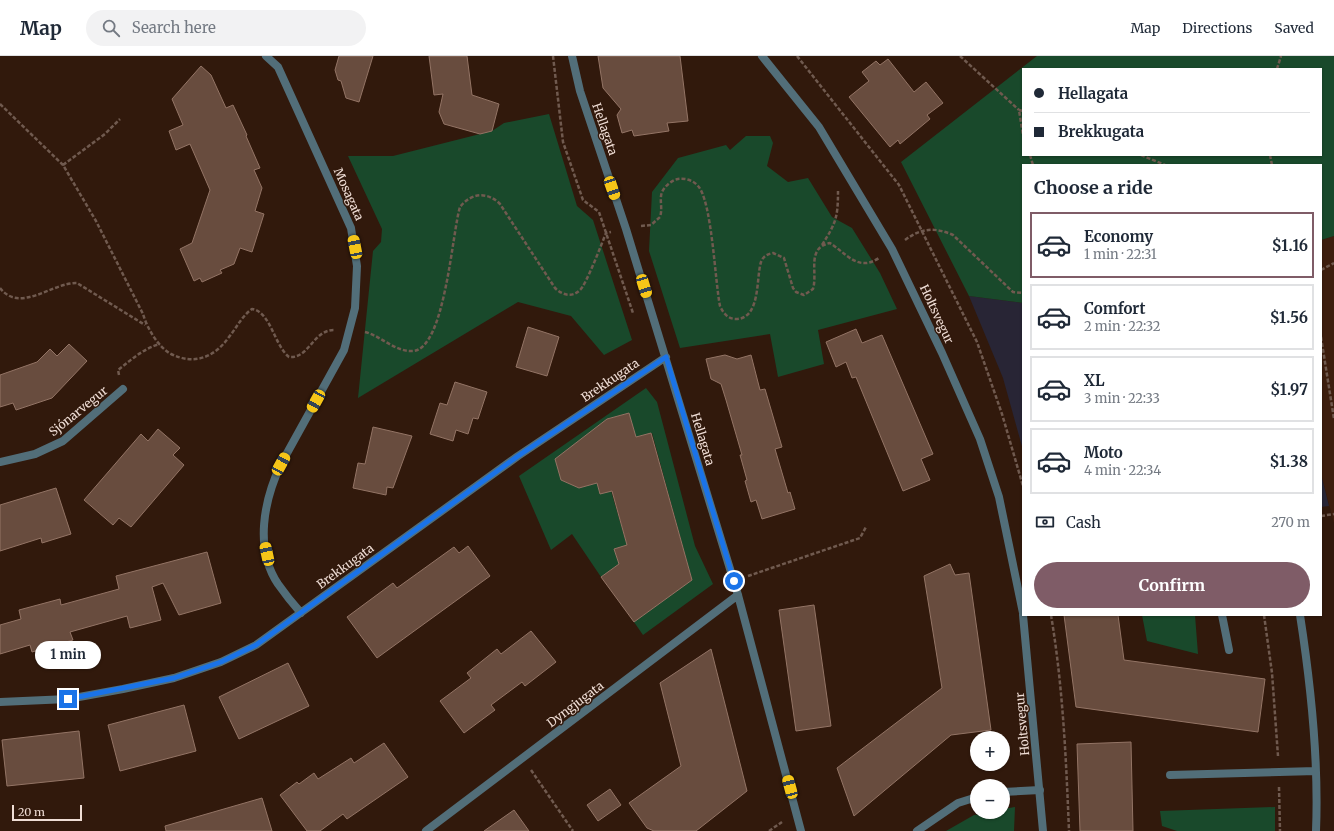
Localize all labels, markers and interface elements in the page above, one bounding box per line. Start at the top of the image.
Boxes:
search box [86,10,366,46]
text: Map [20,16,62,40]
icon: search [100,17,122,39]
text: Search here [132,18,216,37]
text: Map [1130,19,1160,37]
text: Directions [1182,19,1252,37]
text: Saved [1274,19,1314,37]
text: Hellagata [1058,84,1128,103]
street label: Hellagata [589,101,621,158]
text: Brekkugata [1058,122,1144,141]
street label: Mosagata [331,165,367,223]
car [602,175,622,201]
text: Choose a ride [1034,176,1153,199]
icon: car [1036,227,1072,263]
text: Economy [1084,227,1153,246]
car [347,234,363,260]
text: $1.16 [1272,236,1308,255]
text: 1 min · 22:31 [1084,246,1157,263]
car [635,273,653,299]
street label: Holtsvegur [917,282,957,347]
icon: car [1036,299,1072,335]
text: Comfort [1084,299,1145,318]
text: $1.56 [1270,308,1308,327]
text: 2 min · 22:32 [1084,318,1161,335]
street label: Brekkugata [578,355,642,405]
icon: car [1036,371,1072,407]
text: XL [1084,371,1105,390]
text: $1.97 [1270,380,1308,399]
street label: Sjónarvegur [46,382,111,439]
car [305,388,327,414]
text: 3 min · 22:33 [1084,390,1160,407]
street label: Hellagata [688,411,718,468]
icon: car [1036,443,1072,479]
text: Moto [1084,443,1123,462]
car [270,451,292,477]
text: $1.38 [1270,452,1308,471]
text: 4 min · 22:34 [1084,462,1161,479]
icon: cash [1034,511,1056,533]
text: Cash [1066,513,1101,532]
text: 270 m [1271,514,1310,531]
street label: Brekkugata [314,540,377,592]
car [259,541,275,567]
button: Confirm [1034,562,1310,608]
route start [725,572,743,590]
callout: 1 min [35,641,101,669]
text: 1 min [50,646,86,663]
street label: Dyngjugata [544,677,607,730]
route end [59,690,77,708]
street label: Holtsvegur [1012,691,1032,756]
map controls [970,731,1010,819]
button: + [970,731,1010,771]
car [781,774,799,800]
button: − [970,779,1010,819]
scale bar [12,803,82,822]
text: 20 m [18,805,45,819]

